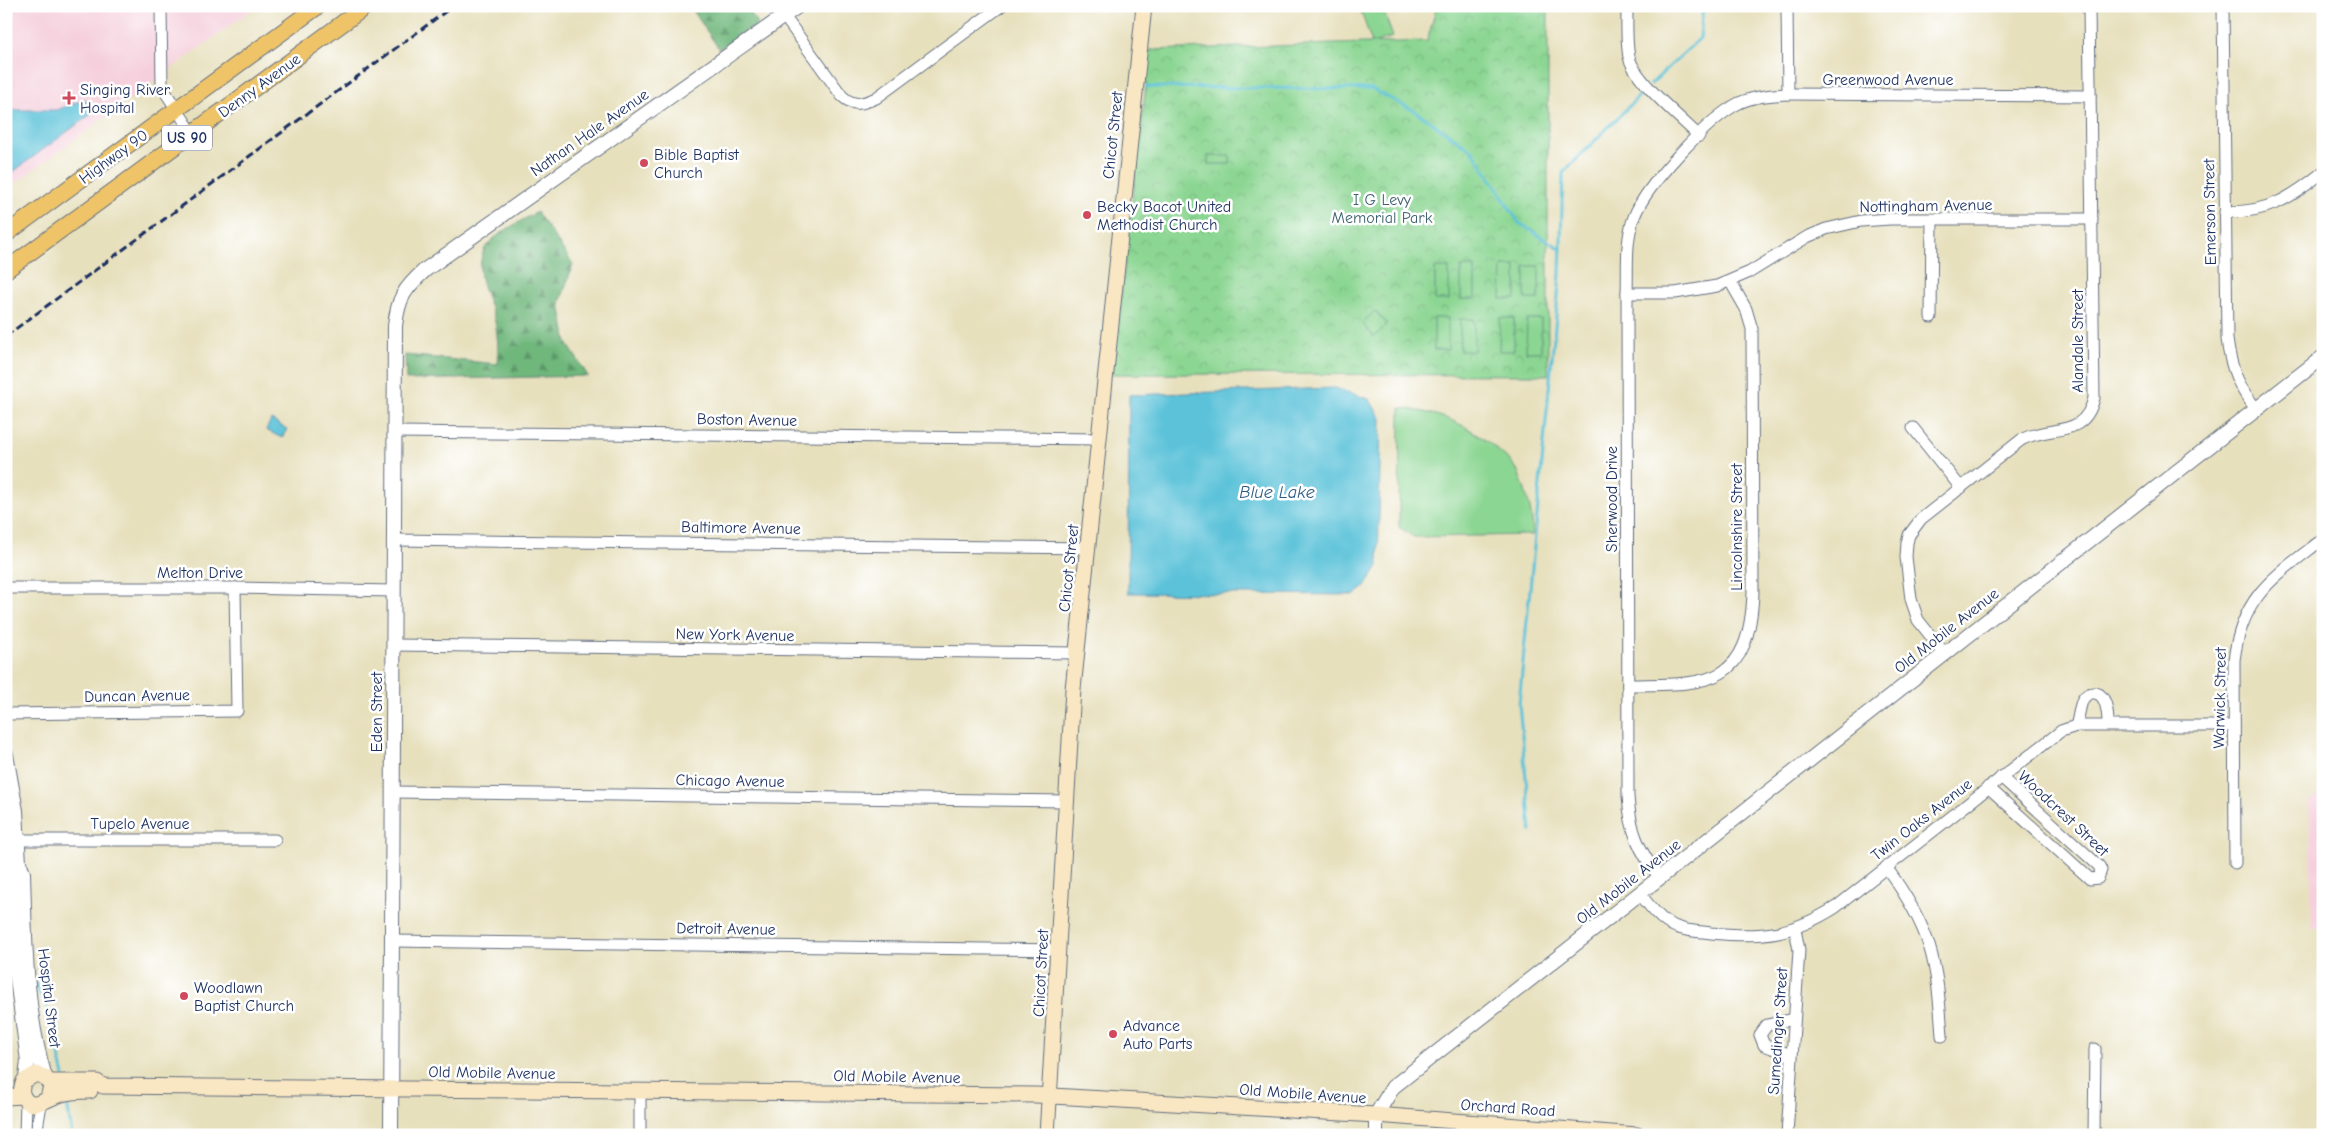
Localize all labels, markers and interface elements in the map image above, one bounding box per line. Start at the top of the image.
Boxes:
street label: Denny Avenue [215,50,304,122]
street label: Greenwood Avenue [1822,71,1954,89]
place label: Singing River Hospital [80,81,171,117]
street label: Nathan Hale Avenue [527,85,652,180]
street label: Chicot Street [1099,90,1127,180]
marker: Singing River Hospital [62,91,76,105]
street label: Highway 90 [76,126,151,188]
road number: US 90 [162,126,212,150]
place label: Bible Baptist Church [654,146,739,182]
marker: Bible Baptist Church [638,157,650,169]
street label: Emerson Street [2200,158,2220,265]
park label: I G Levy Memorial Park [1332,191,1433,227]
street label: Nottingham Avenue [1859,196,1993,216]
place label: Becky Bacot United Methodist Church [1097,198,1231,234]
marker: Becky Bacot United Methodist Church [1081,209,1093,221]
street label: Alandale Street [2069,289,2087,393]
street label: Boston Avenue [697,410,797,430]
street label: Sherwood Drive [1603,446,1621,552]
street label: Lincolnshire Street [1728,463,1746,591]
water label: Blue Lake [1239,482,1315,503]
street label: Baltimore Avenue [681,518,801,538]
street label: Chicot Street [1055,523,1083,613]
street label: Melton Drive [157,564,243,582]
street label: Old Mobile Avenue [1891,585,2002,677]
street label: New York Avenue [676,625,794,645]
street label: Warwick Street [2210,647,2230,749]
street label: Eden Street [368,671,386,752]
street label: Duncan Avenue [84,686,190,706]
street label: Woodcrest Street [2014,767,2113,861]
street label: Chicago Avenue [675,771,785,791]
street label: Twin Oaks Avenue [1868,775,1976,865]
street label: Tupelo Avenue [90,815,190,833]
street label: Old Mobile Avenue [1573,836,1684,928]
street label: Detroit Avenue [676,919,776,939]
street label: Chicot Street [1030,928,1052,1017]
street label: Hospital Street [34,947,64,1049]
street label: Sumedinger Street [1765,966,1791,1095]
place label: Woodlawn Baptist Church [194,979,294,1015]
marker: Woodlawn Baptist Church [178,990,190,1002]
place label: Advance Auto Parts [1123,1017,1193,1053]
marker: Advance Auto Parts [1107,1028,1119,1040]
street label: Old Mobile Avenue [428,1063,556,1083]
street label: Old Mobile Avenue [833,1067,961,1087]
street label: Old Mobile Avenue [1239,1081,1367,1107]
street label: Orchard Road [1460,1096,1556,1120]

